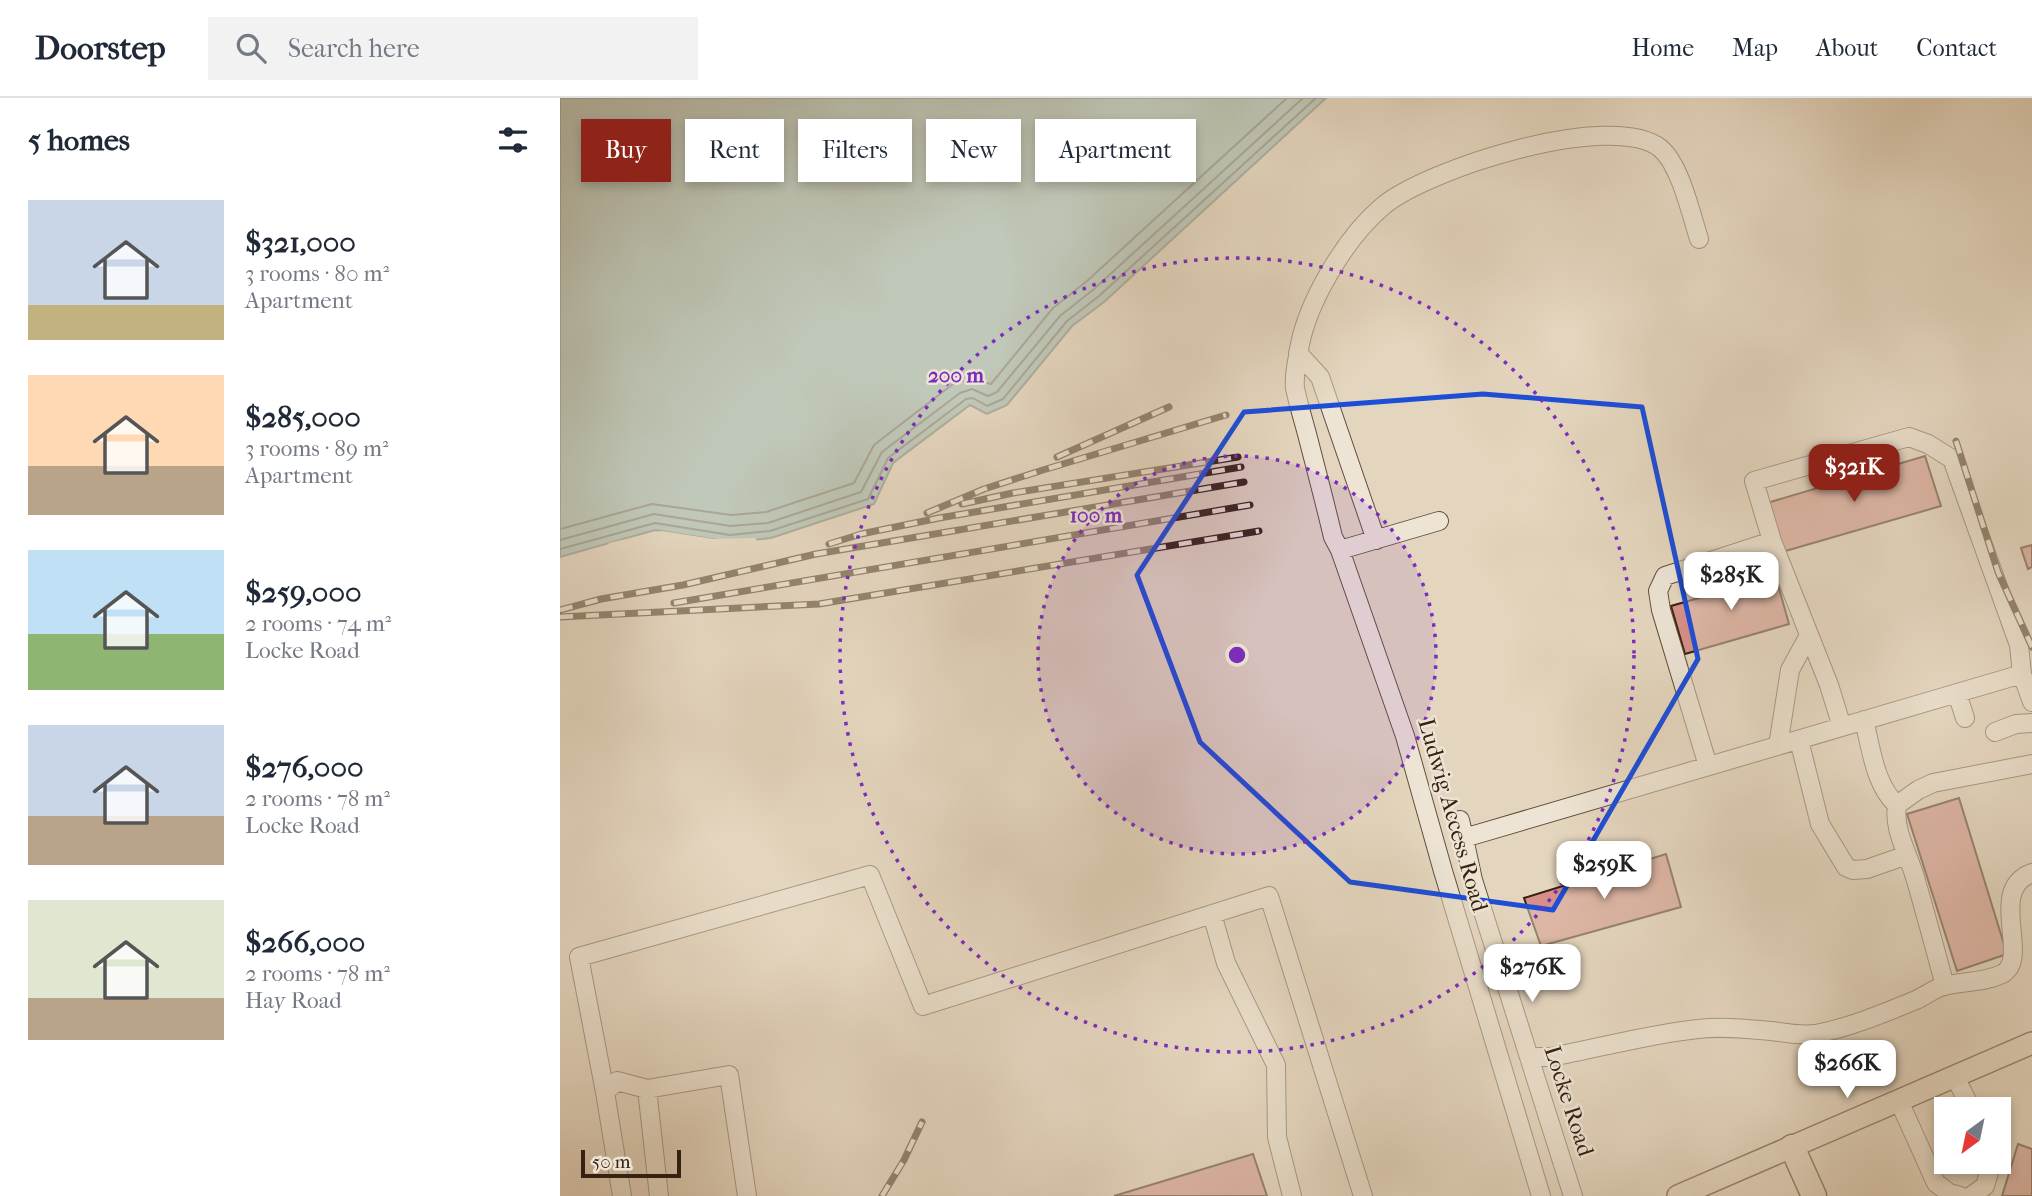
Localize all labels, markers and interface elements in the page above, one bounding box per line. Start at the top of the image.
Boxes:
search box [208,17,698,80]
text: Doorstep [35,29,166,68]
icon: search [232,29,270,67]
text: Search here [288,33,420,64]
text: Home [1632,34,1694,62]
text: Map [1732,34,1778,62]
text: About [1816,34,1878,62]
text: Contact [1916,34,1997,62]
chip: Buy [581,119,671,182]
chip: Rent [685,119,784,182]
chip: Filters [798,119,912,182]
chip: New [926,119,1021,182]
chip: Apartment [1035,119,1196,182]
icon: filters [494,121,532,159]
text: 5 homes [28,123,130,158]
text: $321,000 [245,225,356,260]
icon: home [84,228,168,312]
text: 3 rooms · 80 m² [245,260,389,287]
text: Apartment [245,287,353,314]
text: 200 m [928,363,985,387]
text: $285,000 [245,400,361,435]
icon: home [84,403,168,487]
text: 3 rooms · 89 m² [245,435,389,462]
pin: $321K [1805,444,1903,504]
text: $321K [1825,453,1883,480]
text: Apartment [245,462,353,489]
text: 100 m [1070,503,1123,527]
pin: $285K [1682,552,1780,612]
text: $285K [1700,561,1762,588]
text: $259,000 [245,575,362,610]
icon: home [84,578,168,662]
text: 2 rooms · 74 m² [245,610,391,637]
text: Locke Road [245,637,360,664]
centre of rings [1225,643,1249,667]
street label: Ludwig Access Road [1412,715,1494,915]
text: $276,000 [245,750,364,785]
icon: home [84,753,168,837]
text: 2 rooms · 78 m² [245,785,390,812]
text: Locke Road [245,812,360,839]
pin: $259K [1555,842,1653,901]
text: $259K [1572,850,1636,877]
text: $266,000 [245,925,365,960]
icon: home [84,928,168,1012]
pin: $276K [1483,944,1581,1004]
text: $276K [1500,953,1564,980]
text: 2 rooms · 78 m² [245,960,390,987]
text: Hay Road [245,987,342,1014]
pin: $266K [1798,1040,1896,1100]
street label: Locke Road [1538,1042,1600,1160]
text: $266K [1814,1049,1880,1076]
north arrow [1934,1097,2011,1174]
map controls [1934,1097,2011,1174]
scale bar [581,1147,681,1179]
text: 50 m [592,1151,631,1173]

